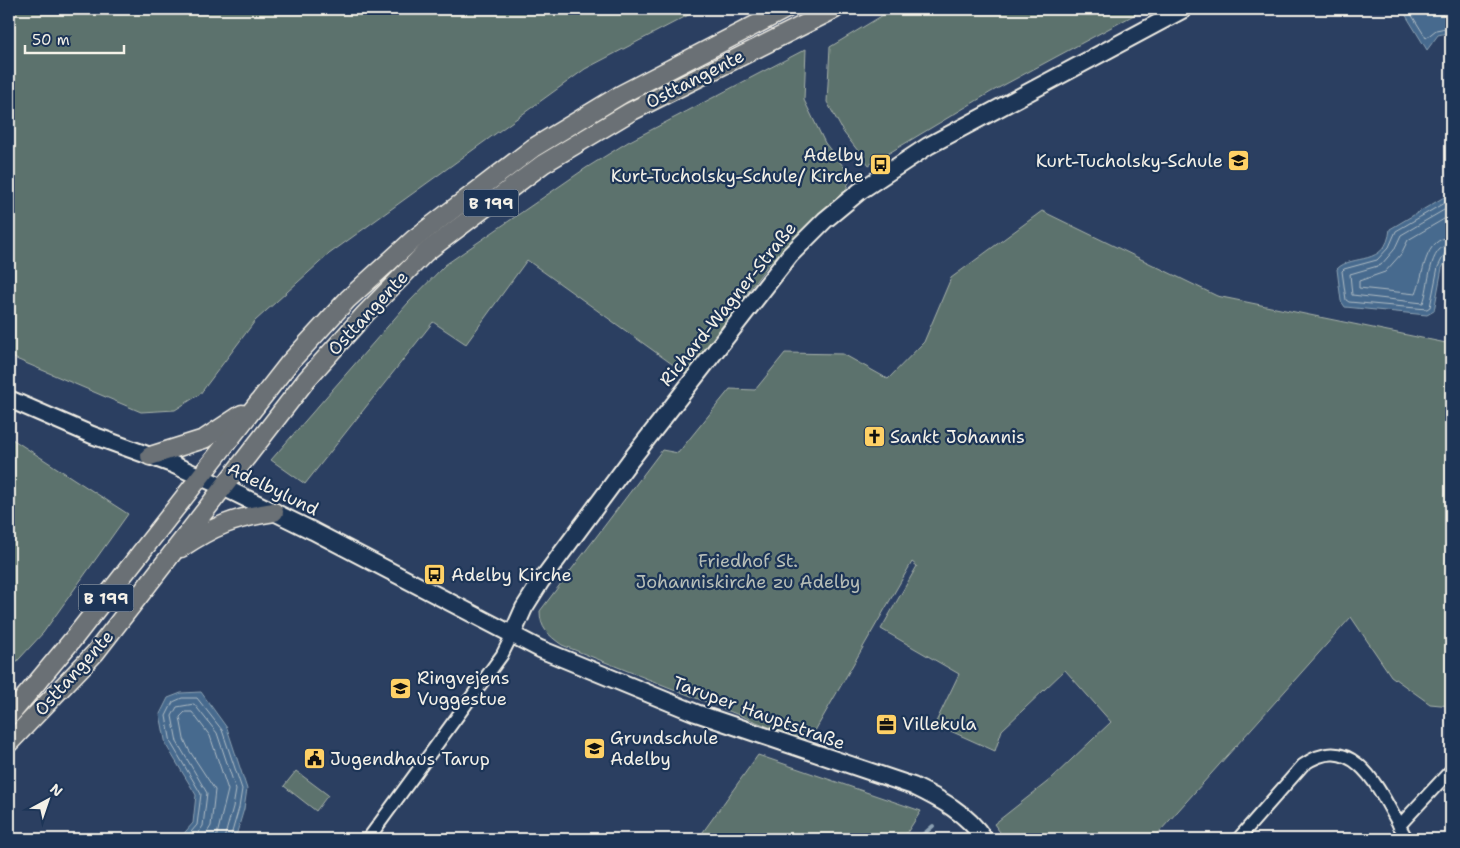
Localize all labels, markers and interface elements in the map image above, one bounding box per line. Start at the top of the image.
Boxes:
scale bar [25,22,124,54]
text: 50 m [32,30,70,50]
street label: Osttangente [642,44,748,114]
place label: Adelby Kurt-Tucholsky-Schule/ Kirche [611,143,864,188]
place label: Kurt-Tucholsky-Schule [1036,149,1223,173]
school or university icon: Kurt-Tucholsky-Schule [1227,149,1251,173]
bus stop icon: Adelby Kurt-Tucholsky-Schule/ Kirche [868,153,892,177]
road number: B 199 [464,190,518,217]
street label: Richard-Wagner-Straße [654,217,802,391]
street label: Osttangente [323,265,413,361]
church icon: Sankt Johannis [862,425,886,449]
place label: Sankt Johannis [890,425,1025,449]
street label: Adelbylund [223,457,323,521]
park label: Friedhof St. Johanniskirche zu Adelby [636,549,860,594]
bus stop icon: Adelby Kirche [423,563,447,587]
place label: Adelby Kirche [451,563,572,587]
road number: B 199 [78,584,134,612]
street label: Osttangente [29,625,119,721]
place label: Ringvejens Vuggestue [417,666,510,711]
street label: Taruper Hauptstraße [670,671,848,755]
school or university icon: Ringvejens Vuggestue [389,676,413,700]
office icon: Villekula [874,712,898,736]
place label: Villekula [902,712,977,736]
place label: Grundschule Adelby [610,726,719,771]
school or university icon: Grundschule Adelby [582,736,606,760]
public building icon: Jugendhaus Tarup [302,747,326,771]
place label: Jugendhaus Tarup [330,747,490,771]
north arrow [22,776,72,826]
text: N [46,780,66,801]

